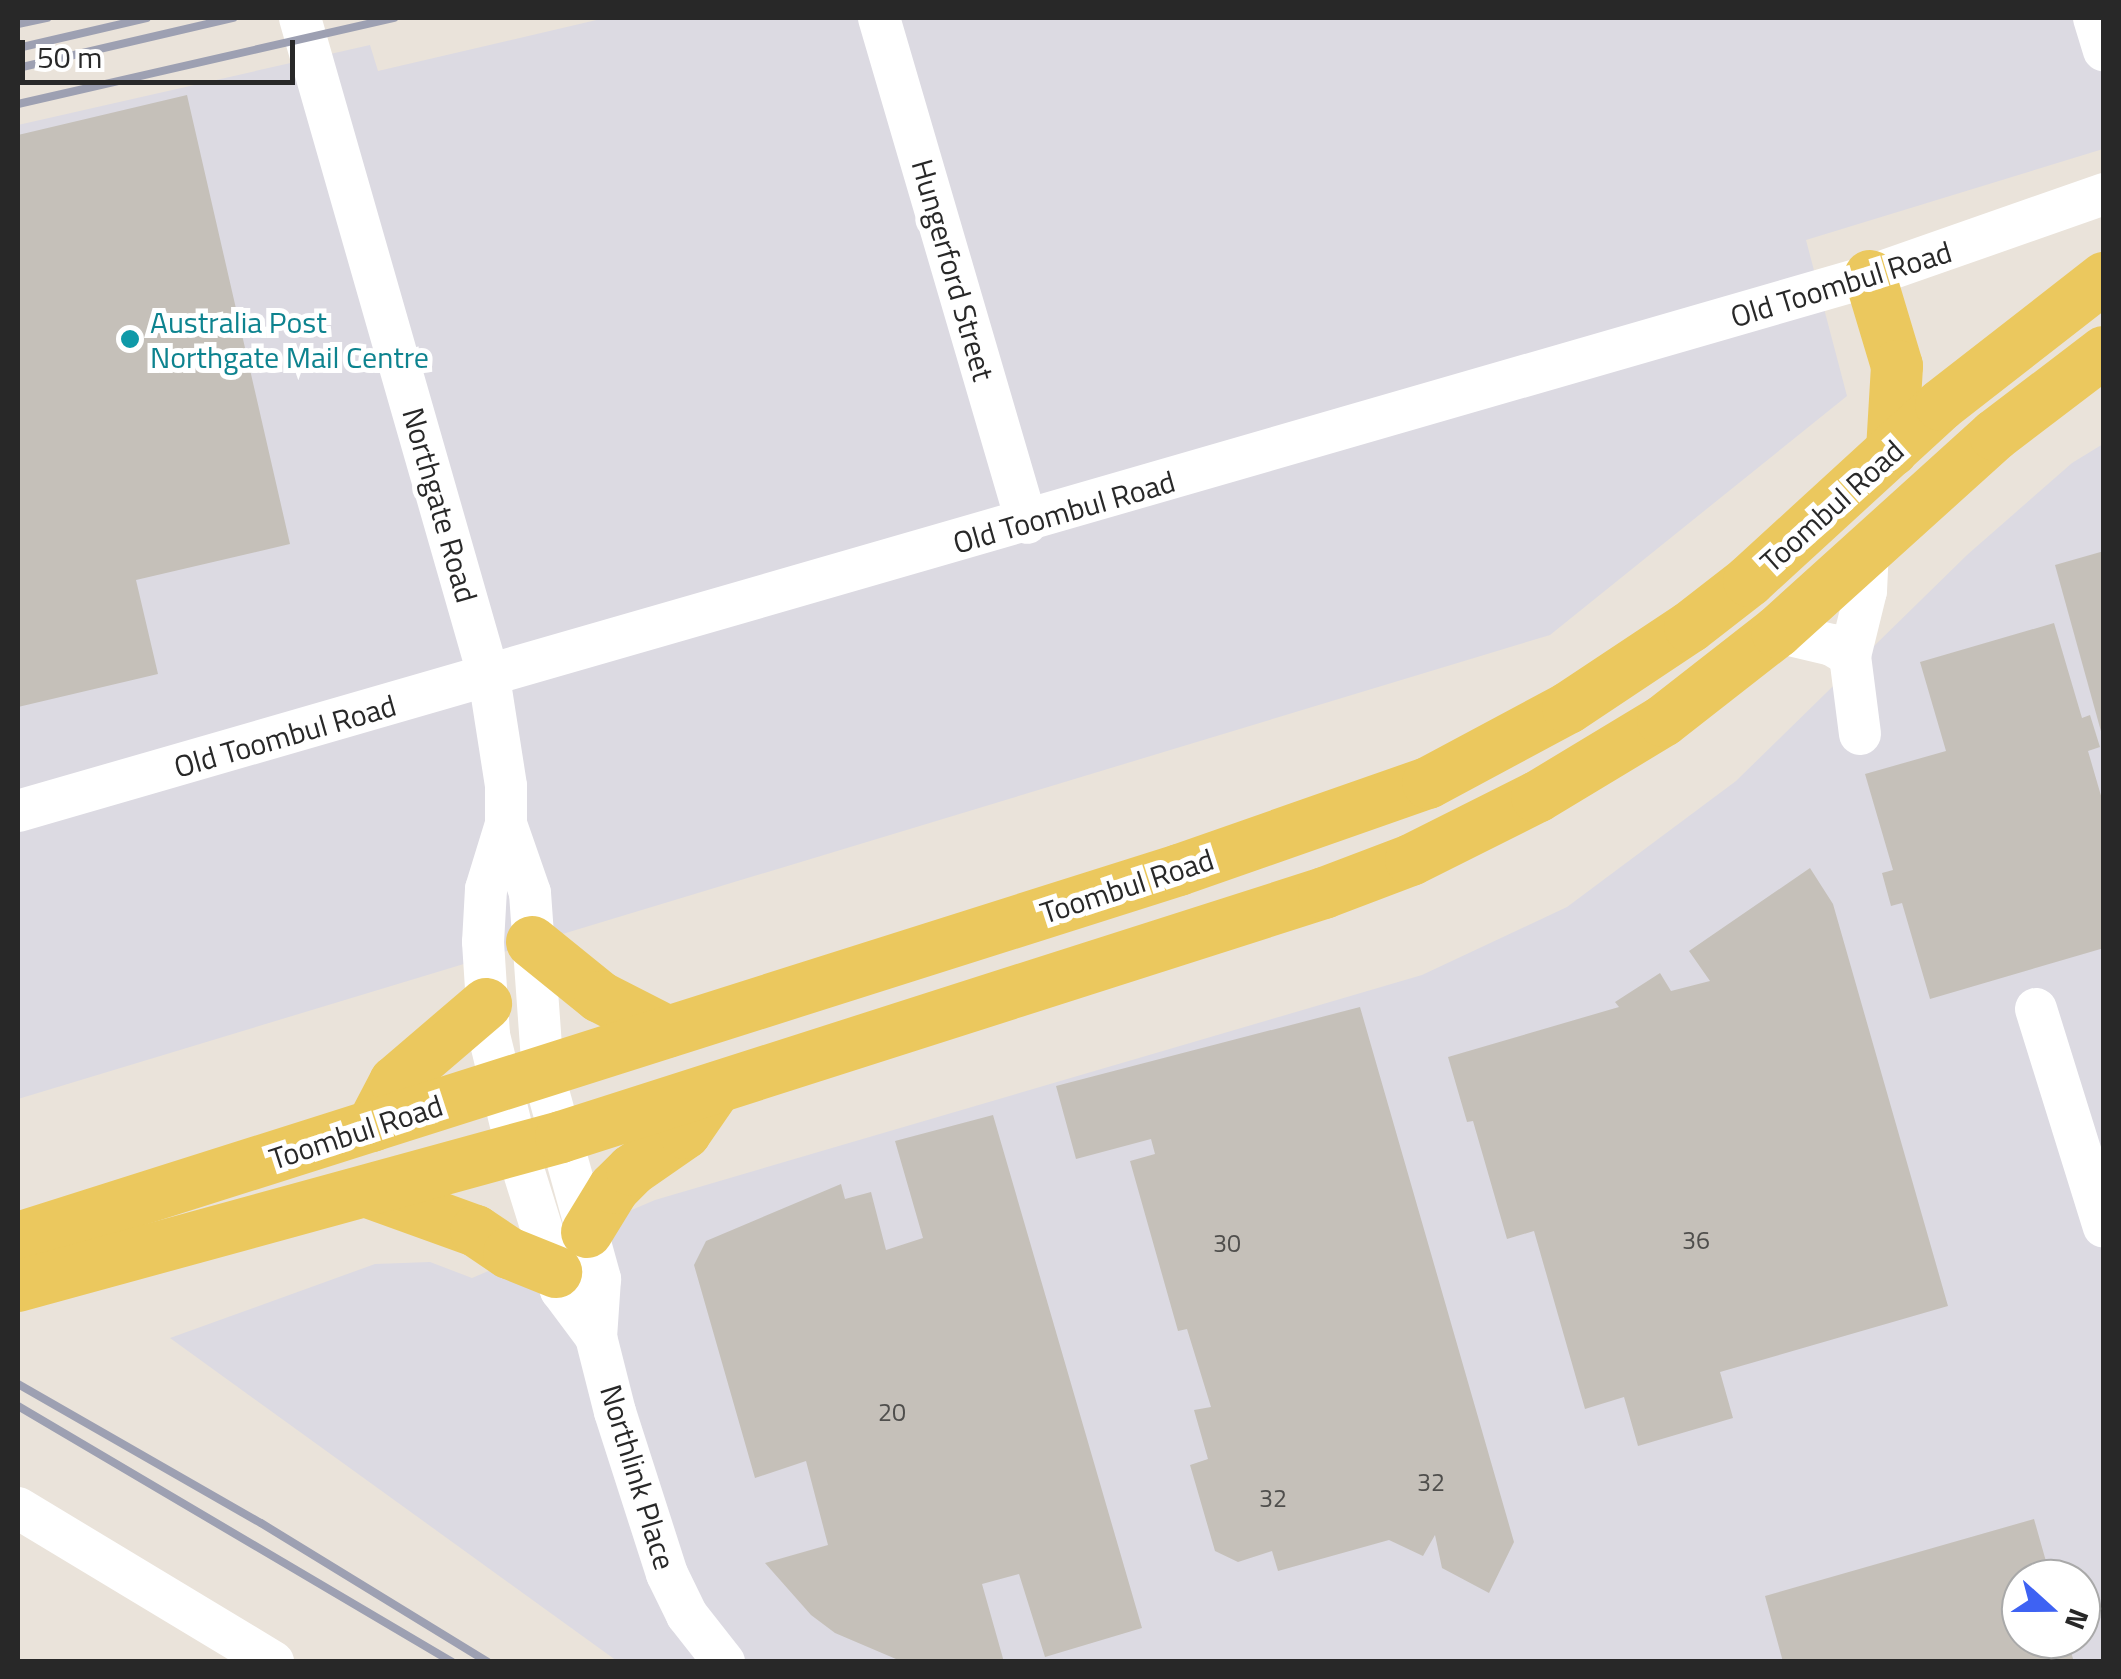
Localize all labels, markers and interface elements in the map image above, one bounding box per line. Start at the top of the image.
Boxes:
scale bar [25,20,300,82]
text: 50 m [37,34,102,80]
street label: Hungerford Street [904,155,1002,385]
street label: Old Toombul Road [1726,233,1956,335]
place label: Australia Post Northgate Mail Centre [150,304,429,374]
marker: Australia Post Northgate Mail Centre [119,328,141,350]
street label: Northgate Road [395,404,485,606]
street label: Toombul Road [1753,432,1911,580]
street label: Old Toombul Road [949,463,1179,561]
street label: Old Toombul Road [170,687,400,785]
street label: Toombul Road [1036,841,1218,931]
street label: Toombul Road [265,1087,447,1177]
house number: 36 [1682,1225,1710,1255]
house number: 30 [1213,1228,1241,1258]
street label: Northlink Place [593,1380,683,1574]
house number: 20 [878,1397,906,1427]
house number: 32 [1417,1467,1445,1497]
house number: 32 [1259,1483,1287,1513]
north arrow [2001,1559,2101,1659]
text: N [2054,1602,2101,1636]

